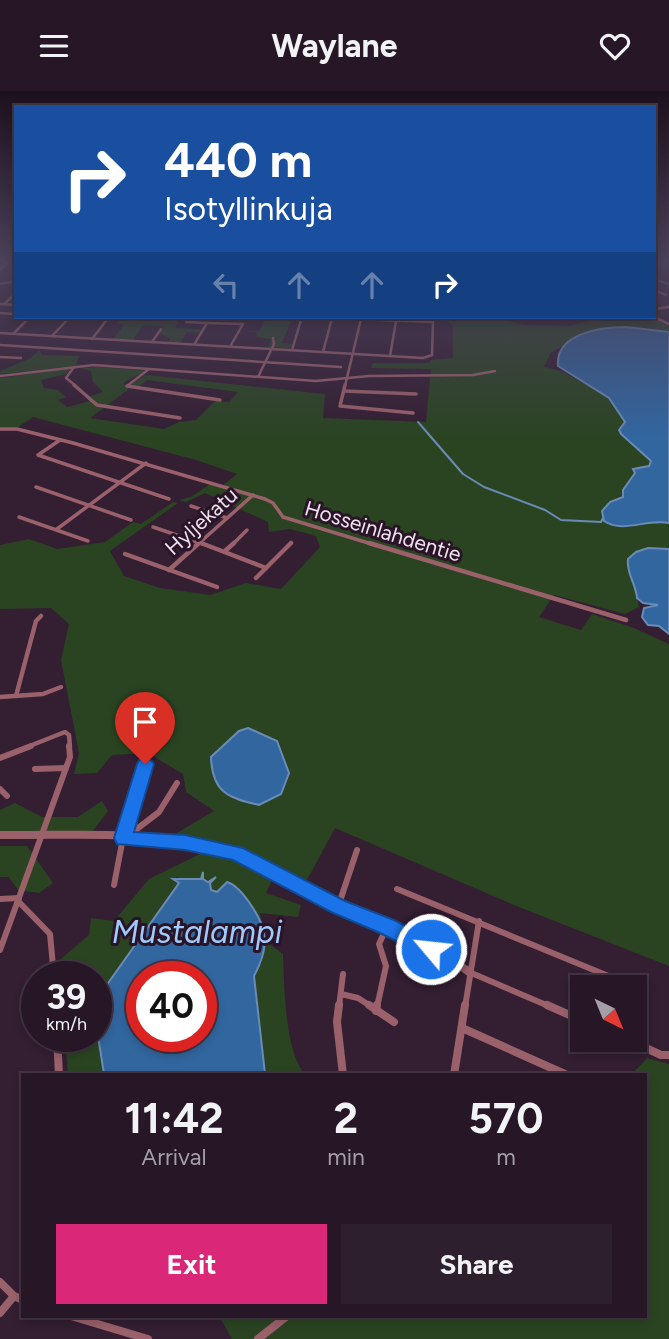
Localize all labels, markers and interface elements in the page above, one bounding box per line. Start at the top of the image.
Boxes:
icon: menu [35,27,73,65]
text: Waylane [271,27,398,65]
icon: heart [596,27,634,65]
text: 440 m [164,130,312,189]
icon: right [49,133,140,224]
text: Isotyllinkuja [164,190,333,228]
icon: left [207,266,245,304]
icon: ahead [280,266,318,304]
icon: ahead [353,266,391,304]
icon: right [426,266,464,304]
street label: Hyljekatu [160,482,242,560]
street label: Hosseinlahdentie [302,495,464,567]
pin [115,692,175,764]
icon: arrive [126,703,164,741]
position arrow [394,912,468,986]
water label: Mustalampi [112,913,283,951]
speed limit sign: 40 [126,961,217,1052]
north arrow [570,975,648,1052]
map controls [570,975,647,1052]
text: 39 [47,976,86,1018]
text: km/h [46,1013,87,1035]
text: 11:42 [125,1093,224,1144]
text: 2 [334,1093,358,1144]
text: 570 [468,1093,543,1144]
text: Arrival [142,1143,207,1171]
text: min [327,1143,365,1171]
text: m [496,1143,516,1171]
button: Exit [56,1224,327,1304]
button: Share [341,1224,612,1304]

